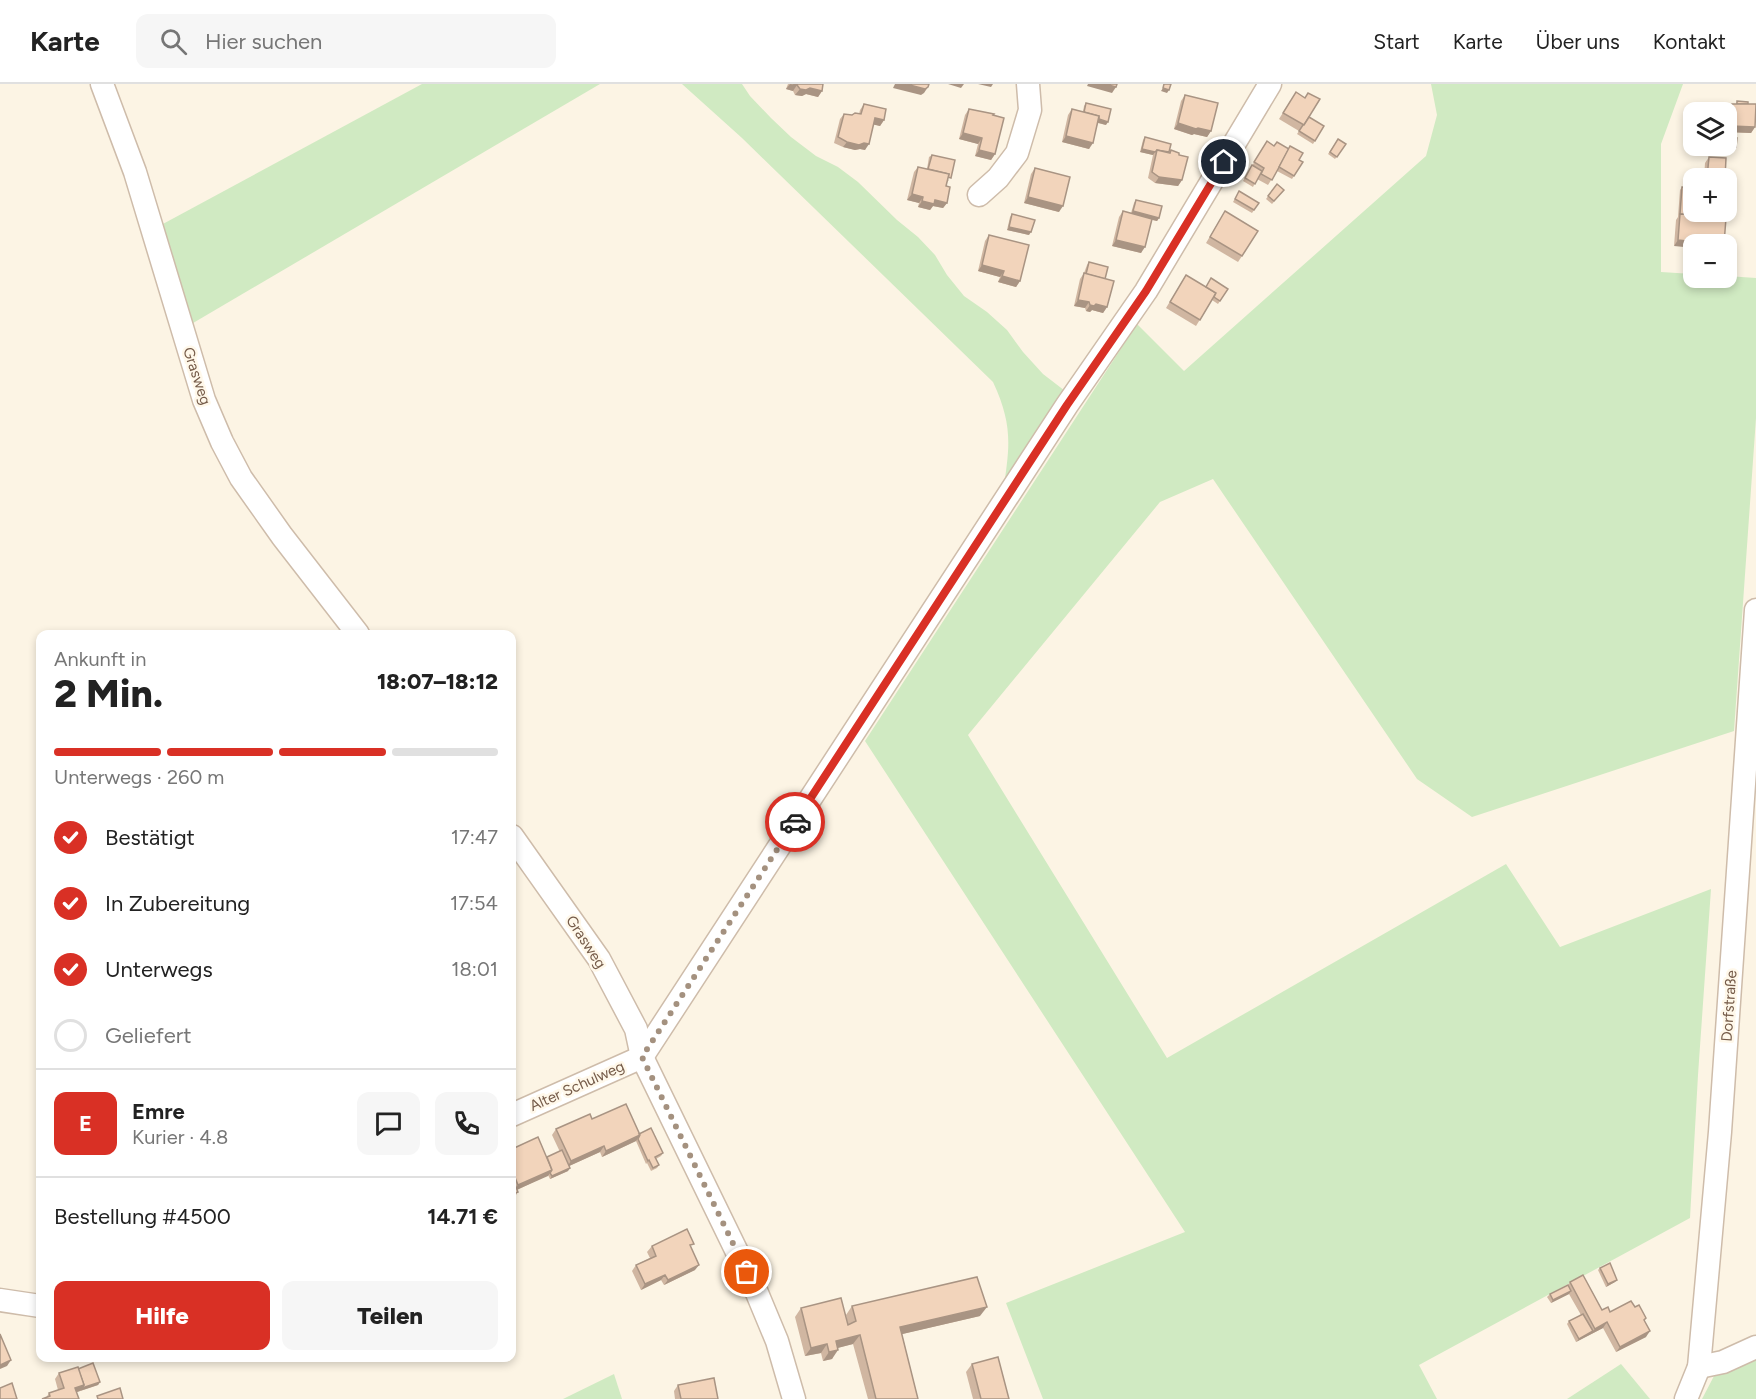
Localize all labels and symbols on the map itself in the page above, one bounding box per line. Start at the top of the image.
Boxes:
pin [1198,136,1249,187]
street label: Grasweg [179,345,215,407]
courier [765,792,825,852]
street label: Grasweg [562,912,610,972]
street label: Dorfstraße [1718,970,1740,1042]
street label: Alter Schulweg [527,1057,627,1115]
pin [721,1246,772,1297]

